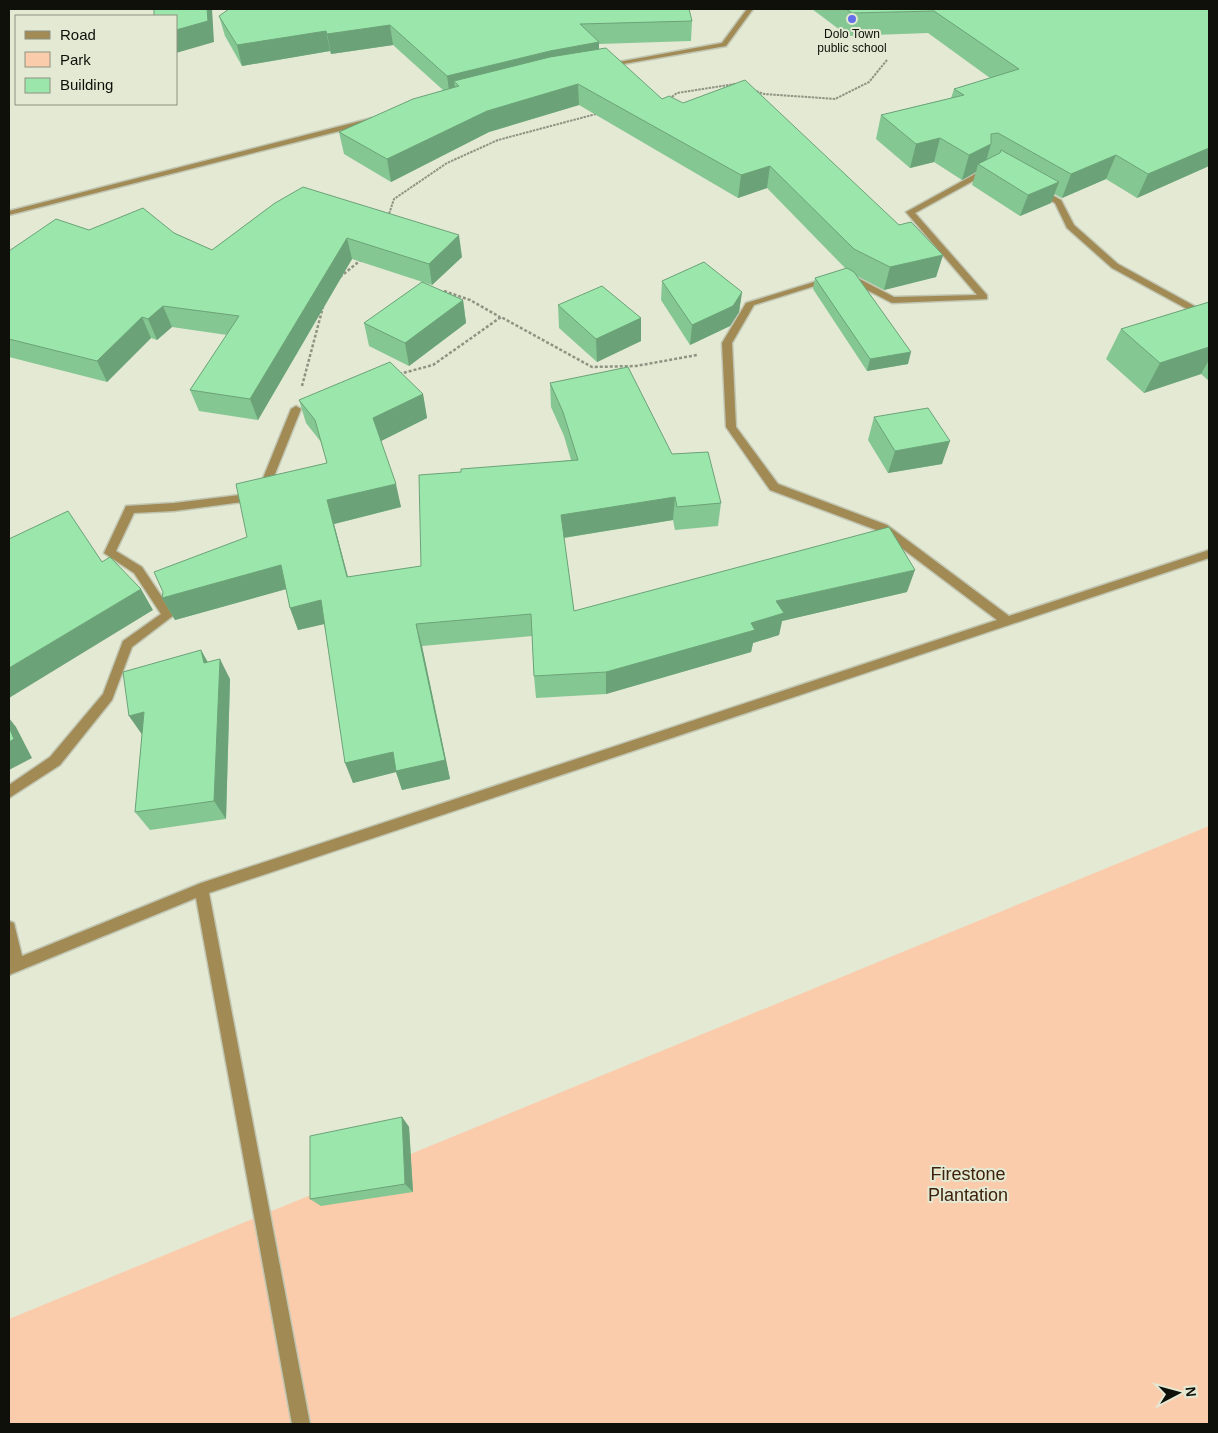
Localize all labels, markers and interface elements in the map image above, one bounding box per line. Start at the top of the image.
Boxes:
marker: Dolo Town public school [846,13,858,25]
legend [15,15,178,105]
text: Road [60,26,96,43]
place label: Dolo Town public school [817,27,887,55]
text: Park [60,51,91,68]
text: Building [60,76,113,93]
park label: Firestone Plantation [928,1164,1008,1205]
north arrow [1153,1368,1203,1418]
text: N [1182,1386,1199,1398]

